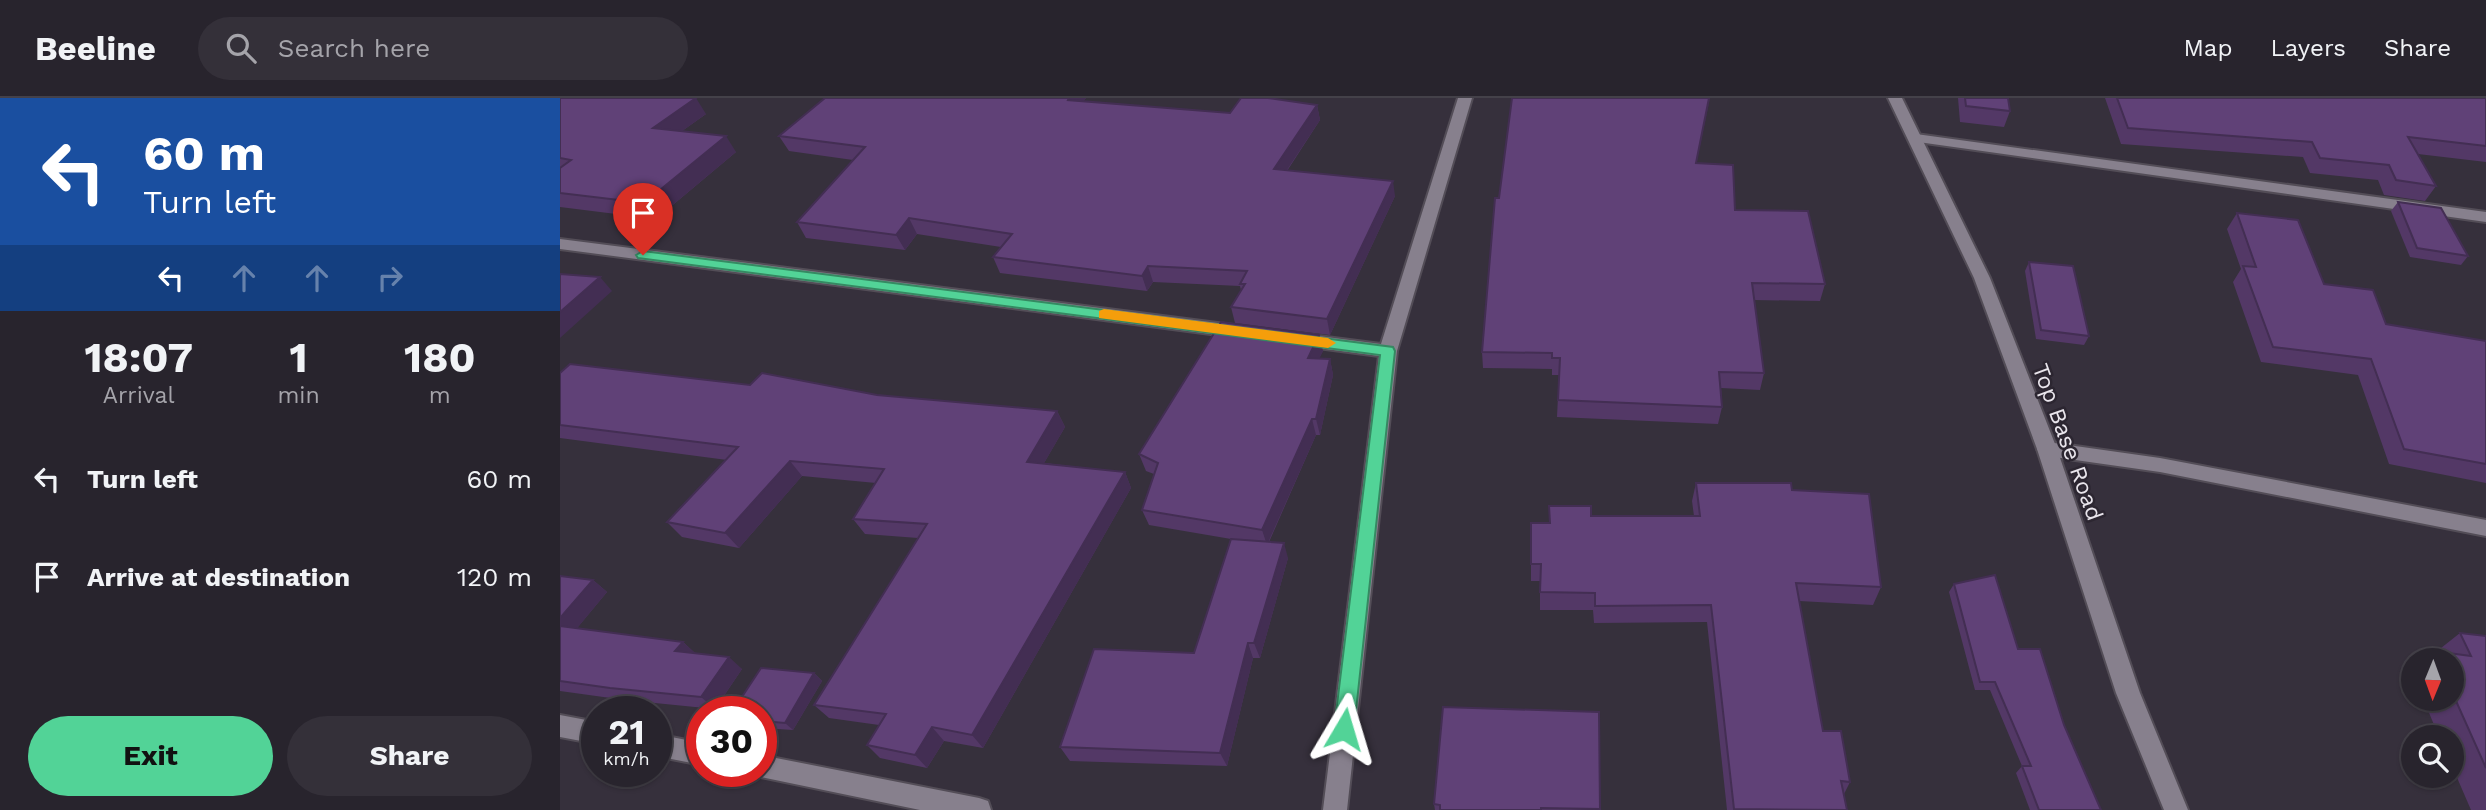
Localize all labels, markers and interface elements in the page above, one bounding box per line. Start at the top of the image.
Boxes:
search box [198,17,688,80]
text: Beeline [35,29,156,68]
icon: search [222,29,260,67]
text: Search here [278,33,430,63]
text: Map [2184,34,2232,62]
text: Layers [2270,34,2346,62]
text: Share [2384,34,2451,62]
text: 60 m [143,124,265,182]
icon: left [28,126,119,217]
text: Turn left [143,183,276,221]
pin [613,183,673,255]
icon: arrive [624,194,662,232]
icon: left [152,259,190,297]
icon: ahead [225,259,263,297]
icon: ahead [298,259,336,297]
icon: right [371,259,409,297]
text: 18:07 [84,333,193,382]
text: 1 [289,333,308,382]
text: 180 [404,333,476,382]
street label: Top Base Road [2027,360,2108,524]
text: Arrival [103,382,175,409]
text: min [277,382,320,409]
text: m [429,382,451,409]
icon: left [28,460,66,498]
text: Turn left [87,464,198,494]
text: 60 m [466,464,532,494]
icon: arrive [28,558,66,596]
text: Arrive at destination [87,562,350,592]
text: 120 m [457,562,532,592]
north arrow [2401,648,2464,710]
map controls [2401,648,2464,788]
position arrow [1307,692,1381,766]
speed limit sign: 30 [686,696,777,787]
text: 21 [609,711,644,753]
button: Exit [28,716,273,796]
button: Share [287,716,532,796]
button: search [2401,725,2464,788]
text: km/h [603,748,650,769]

